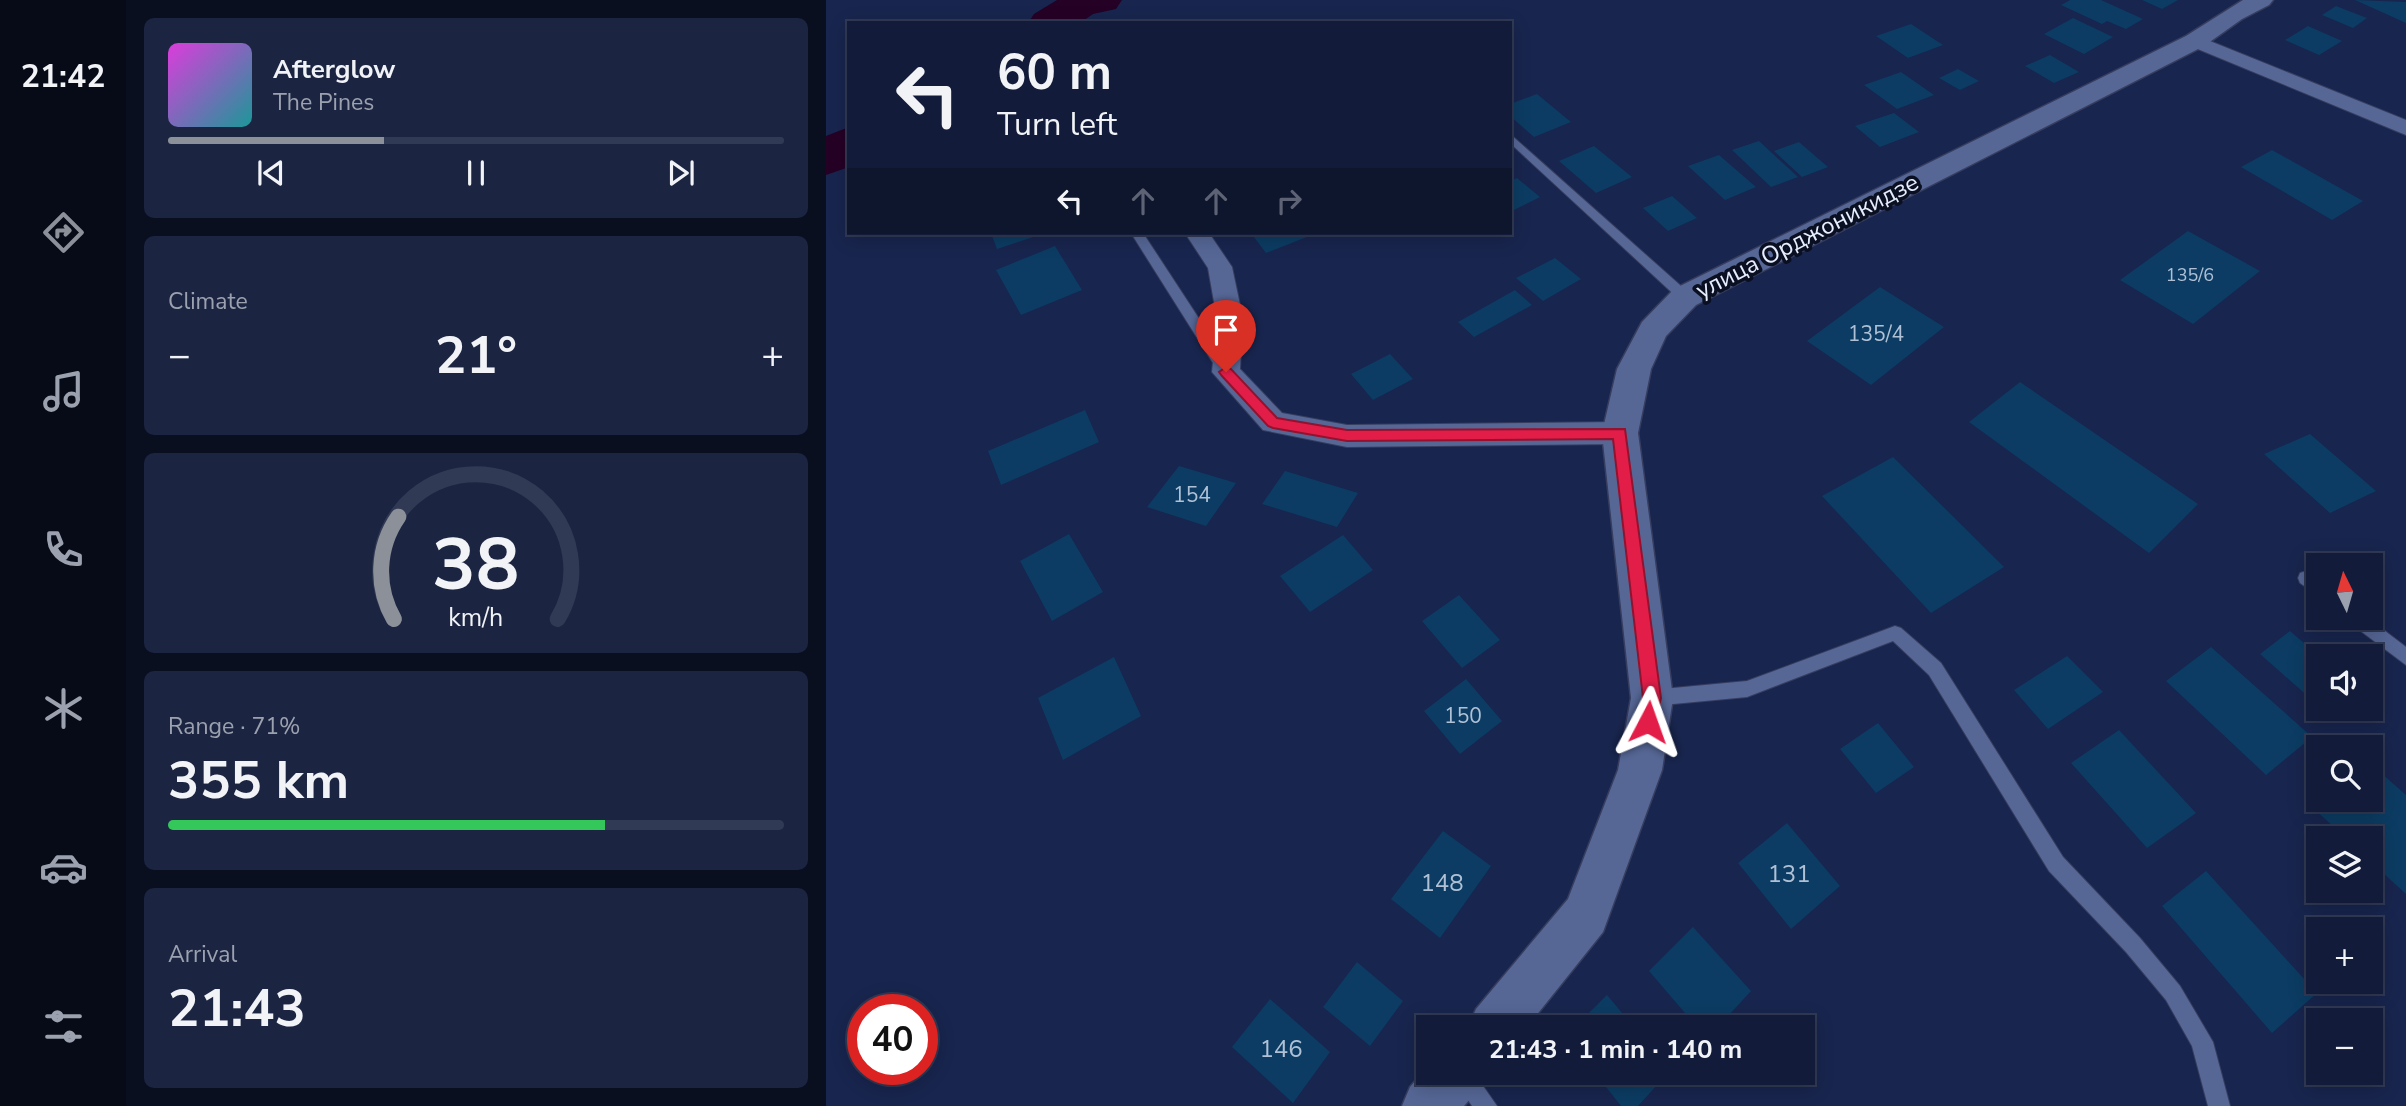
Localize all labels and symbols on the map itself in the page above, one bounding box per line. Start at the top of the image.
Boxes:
street label: улица Орджоникидзе [1690,166,1924,306]
house number: 135/6 [2166,263,2214,287]
pin [1196,300,1256,372]
house number: 135/4 [1848,320,1904,348]
house number: 154 [1173,481,1211,509]
north arrow [2306,553,2384,630]
position arrow [1611,685,1685,759]
house number: 150 [1444,702,1482,730]
house number: 131 [1767,858,1811,890]
house number: 148 [1420,867,1464,899]
speed limit sign: 40 [847,994,938,1085]
house number: 146 [1259,1033,1303,1065]

